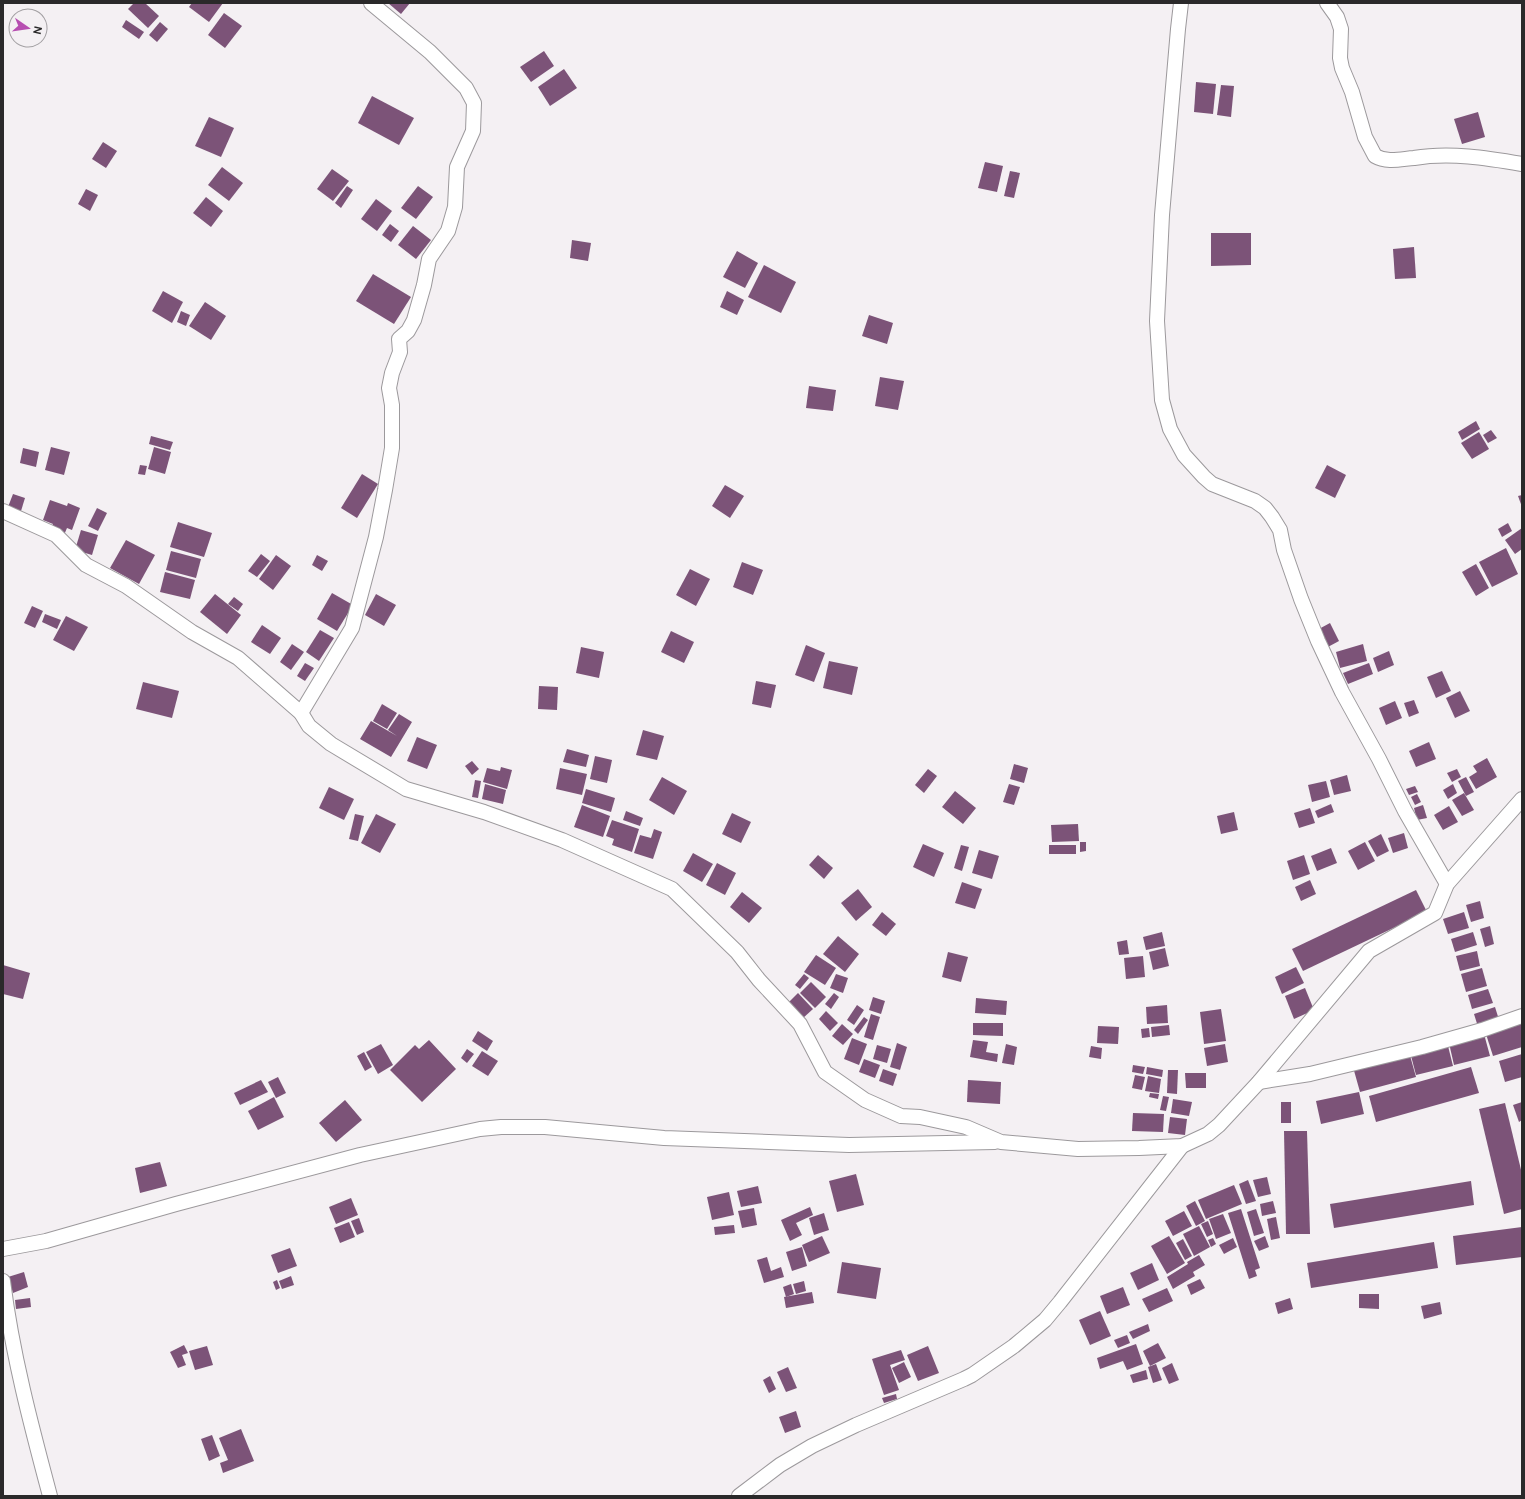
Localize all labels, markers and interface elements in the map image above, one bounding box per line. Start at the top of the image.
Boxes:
north arrow [8,8,48,48]
text: N [30,25,45,36]

